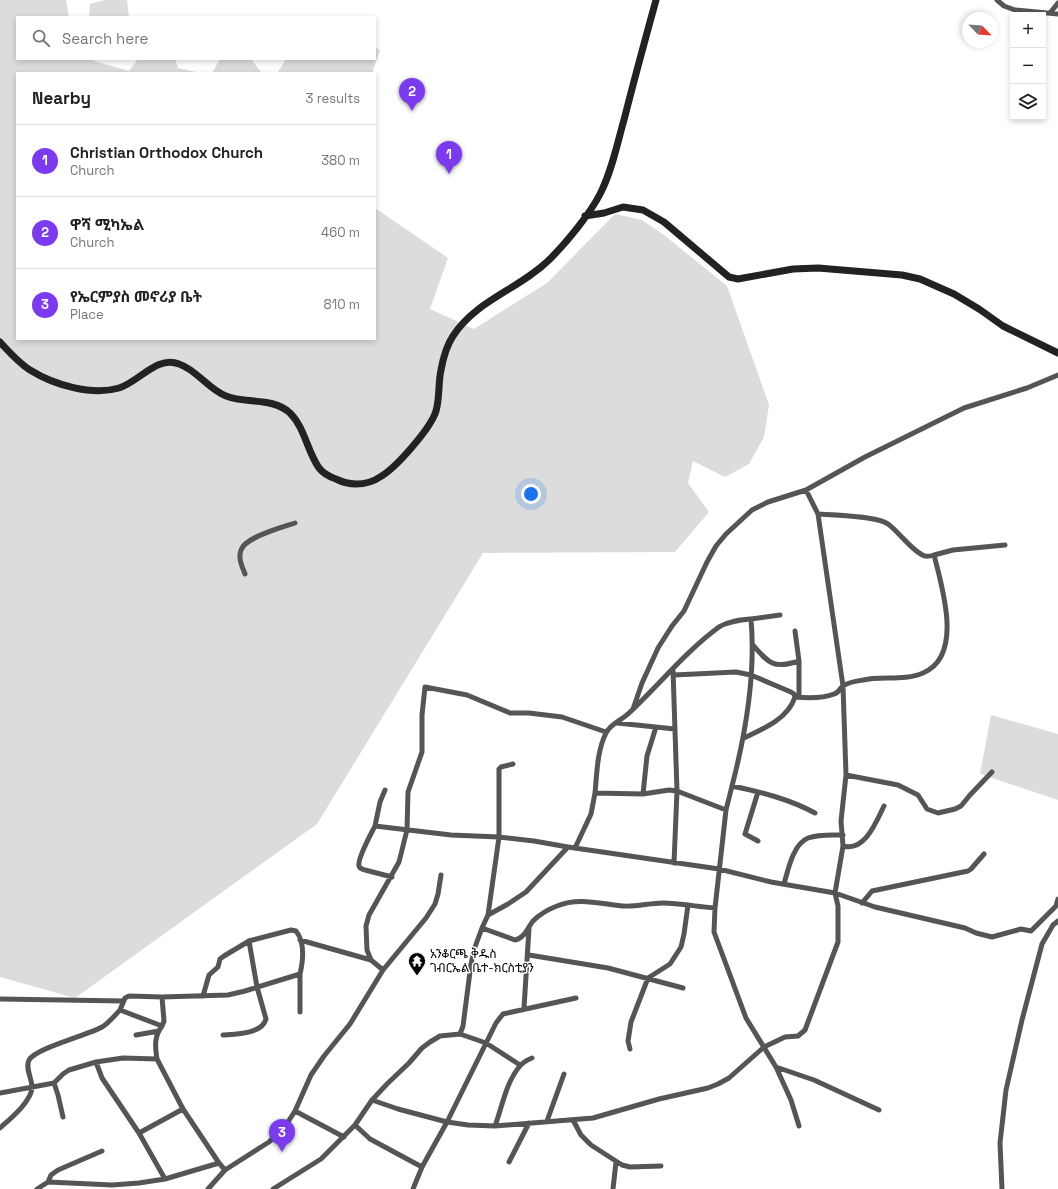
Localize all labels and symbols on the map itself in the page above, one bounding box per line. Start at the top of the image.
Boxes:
north arrow [962,12,998,48]
pin: 2 [399,78,425,111]
pin: 1 [436,141,462,174]
your location [521,484,541,504]
place label: አንቆርጫ ቅዱስ ገብርኤል ቤተ-ክርስቲያን [430,946,534,976]
temple icon: አንቆርጫ ቅዱስ ገብርኤል ቤተ-ክርስቲያን [407,951,427,976]
pin: 3 [269,1119,295,1152]

